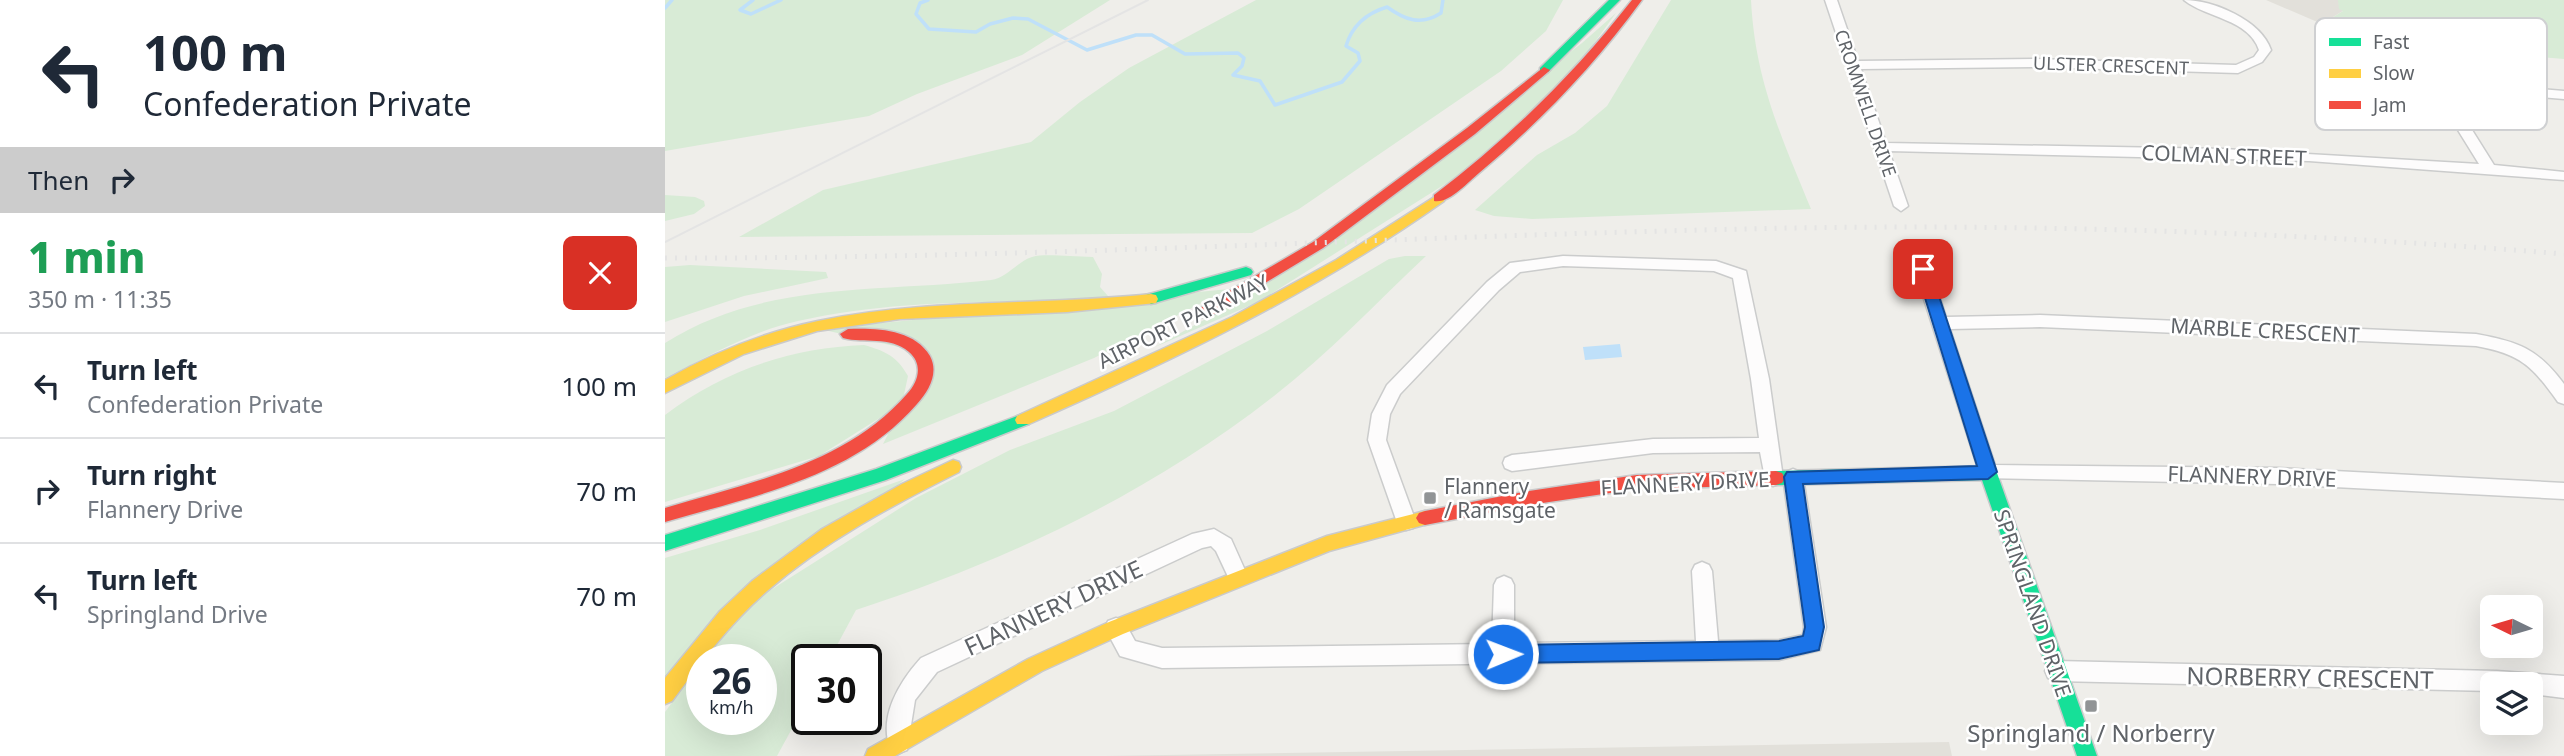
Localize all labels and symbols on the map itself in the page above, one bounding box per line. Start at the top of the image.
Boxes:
legend [2315,18,2547,130]
street label: CROMWELL DRIVE [1830,26,1902,180]
text: Fast [2373,29,2410,55]
street label: ULSTER CRESCENT [2033,50,2189,80]
text: Slow [2373,60,2414,86]
text: Jam [2371,92,2407,118]
street label: COLMAN STREET [2141,138,2307,172]
pin [1893,239,1953,299]
street label: AIRPORT PARKWAY [1093,267,1273,375]
street label: MARBLE CRESCENT [2170,311,2361,349]
street label: FLANNERY DRIVE [2167,459,2337,493]
street label: FLANNERY DRIVE [1600,465,1770,501]
place label: Flannery / Ramsgate [1444,472,1556,524]
marker: Flannery / Ramsgate [1422,490,1438,506]
street label: SPRINGLAND DRIVE [1988,505,2078,701]
street label: FLANNERY DRIVE [958,551,1148,663]
north arrow [2480,595,2543,658]
position arrow [1466,617,1540,691]
speed limit sign: 30 [791,644,882,735]
street label: NORBERRY CRESCENT [2186,658,2435,696]
marker: Springland / Norberry [2083,698,2099,714]
place label: Springland / Norberry [1967,716,2215,749]

